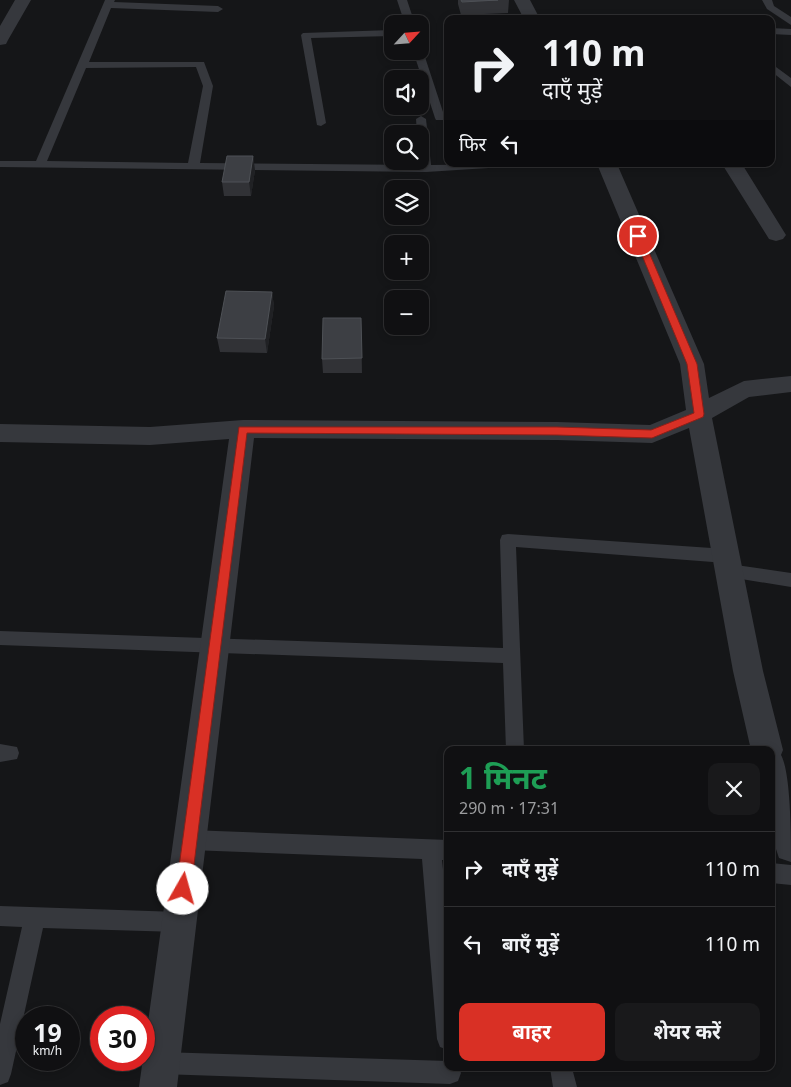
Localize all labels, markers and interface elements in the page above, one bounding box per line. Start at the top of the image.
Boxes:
north arrow [384,15,429,60]
map controls [384,15,429,335]
text: 110 m [542,29,645,76]
icon: right [459,35,524,100]
button: sound [384,70,429,115]
text: दाएँ मुड़ें [542,74,602,104]
button: search [384,125,429,170]
icon: left [496,130,524,158]
text: फिर [459,131,486,157]
button: layers [384,180,429,225]
pin [617,215,659,257]
icon: arrive [624,222,652,250]
button: + [384,235,429,280]
button: − [384,290,429,335]
text: 1 मिनट [459,757,547,798]
button: close [708,763,760,815]
text: 290 m · 17:31 [459,797,559,819]
icon: right [459,855,487,883]
text: दाएँ मुड़ें [502,856,558,882]
text: 110 m [705,856,760,882]
position arrow [156,862,208,914]
icon: left [459,930,487,958]
text: बाएँ मुड़ें [502,931,559,957]
text: 110 m [705,931,760,957]
button: बाहर [459,1003,605,1061]
button: शेयर करें [615,1003,760,1061]
speed limit sign: 30 [90,1006,155,1071]
text: 19 [33,1015,62,1049]
text: km/h [33,1042,62,1059]

